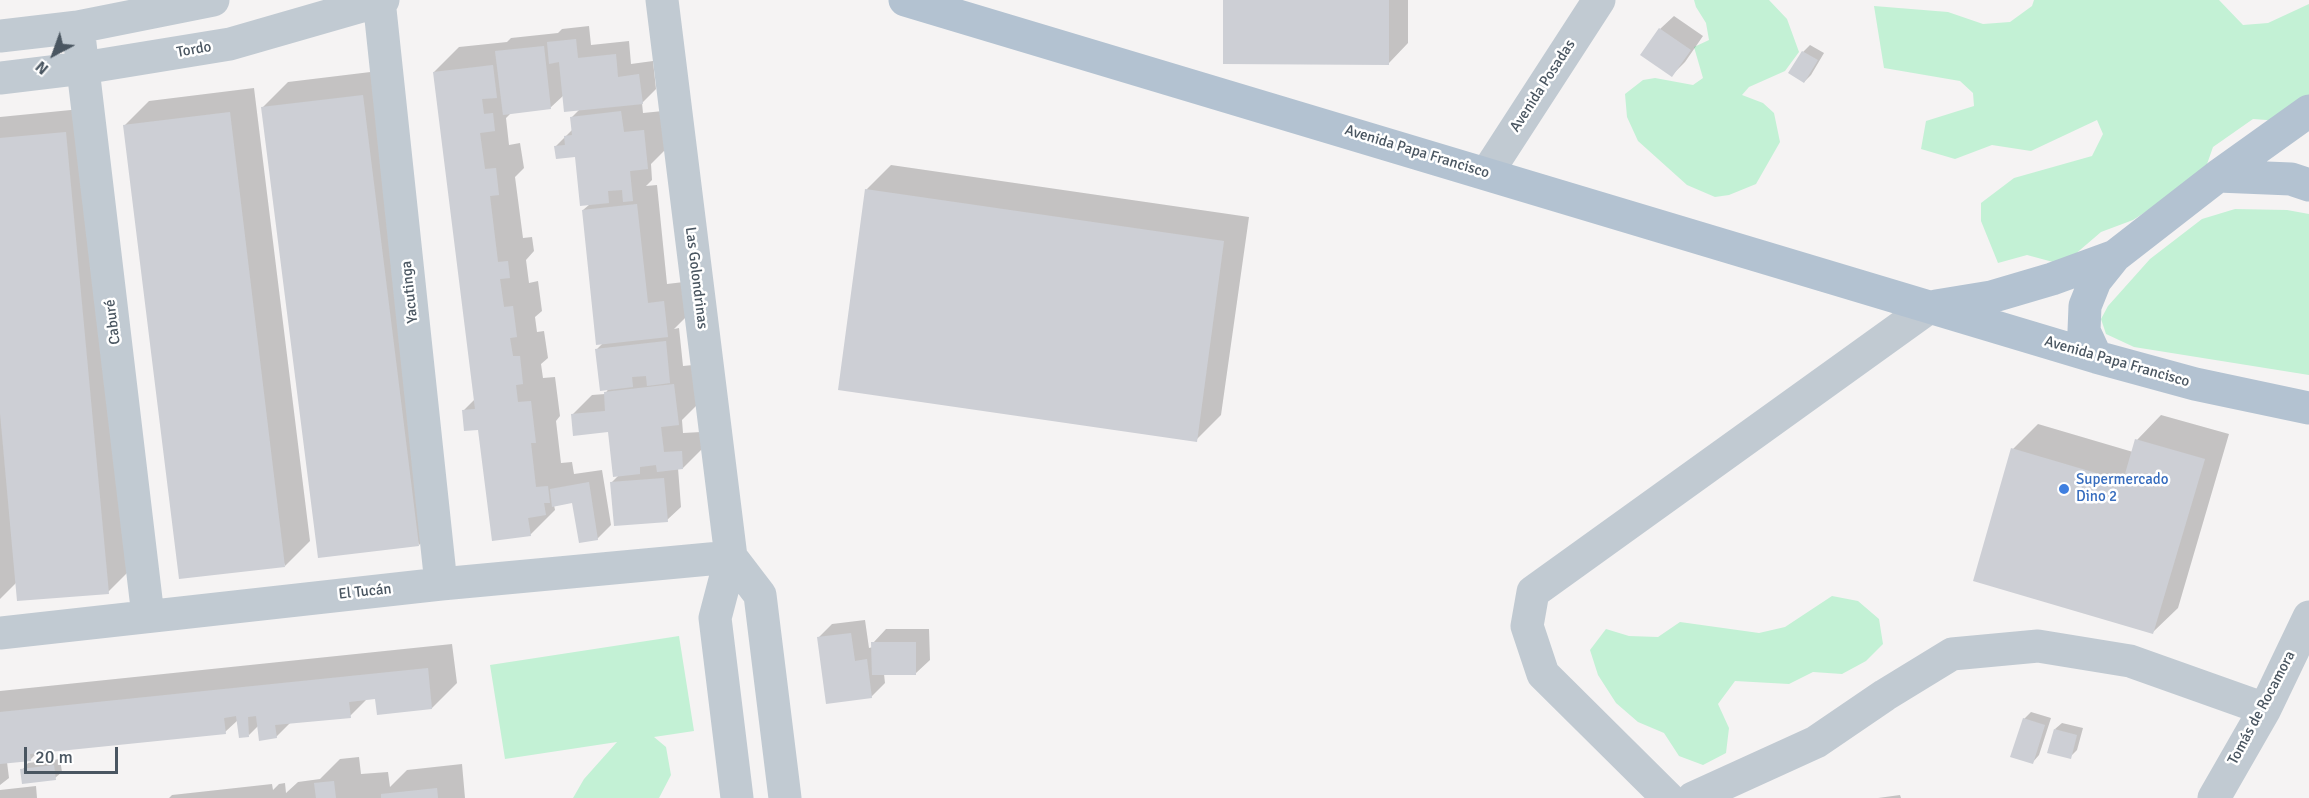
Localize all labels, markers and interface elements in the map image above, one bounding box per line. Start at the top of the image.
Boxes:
north arrow [24,24,84,84]
street label: Avenida Posadas [1507,37,1579,135]
street label: Tordo [175,38,213,62]
text: N [31,56,53,79]
street label: Avenida Papa Francisco [1343,121,1491,183]
street label: Las Golondrinas [681,226,711,330]
street label: Yacutinga [398,260,422,324]
street label: Caburé [101,298,125,346]
street label: Avenida Papa Francisco [2042,333,2192,391]
place label: Supermercado Dino 2 [2076,471,2169,506]
marker: Supermercado Dino 2 [2057,482,2071,496]
street label: El Tucán [338,580,392,604]
street label: Tomás de Rocamora [2224,648,2300,768]
scale bar [27,735,122,773]
text: 20 m [35,746,73,768]

